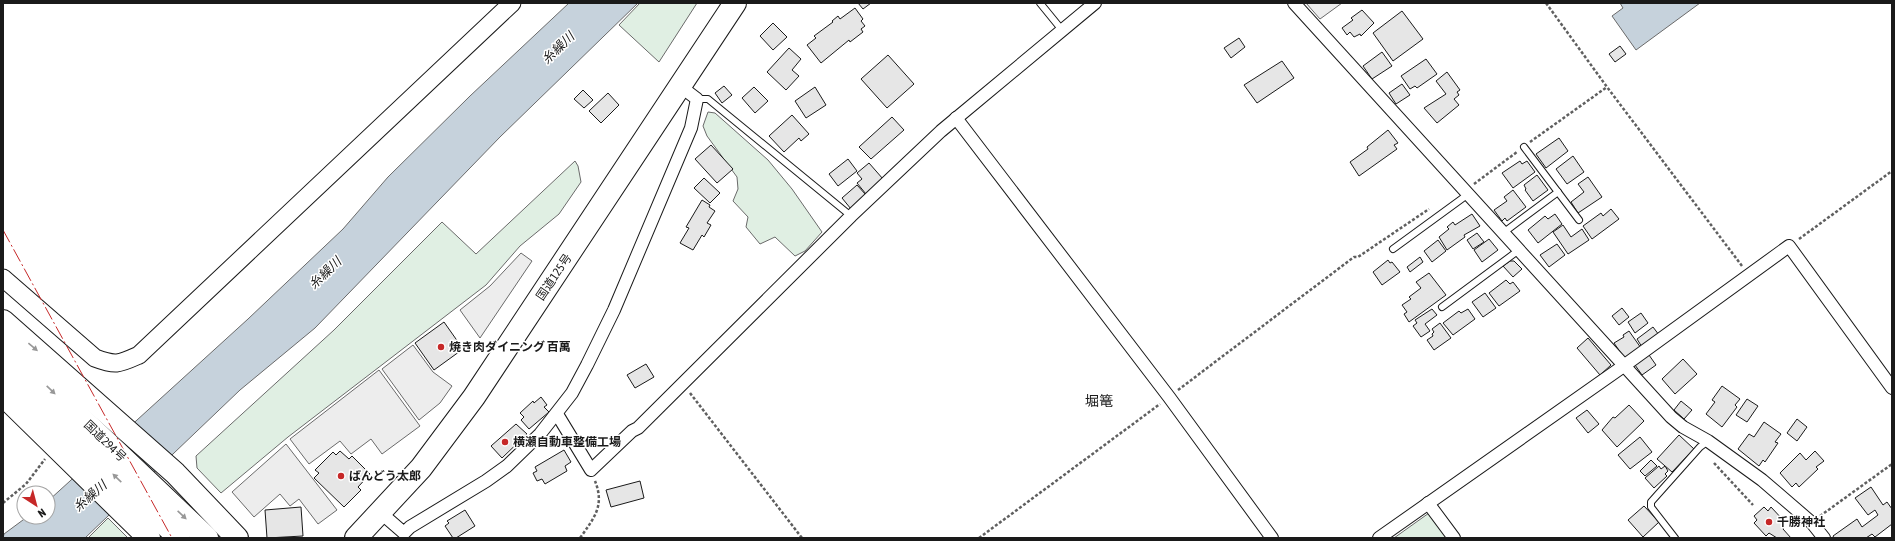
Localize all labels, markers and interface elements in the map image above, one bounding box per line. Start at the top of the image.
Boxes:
water label: 糸繰川 [539,28,579,67]
street label: 国道125号 [533,251,575,303]
water label: 糸繰川 [306,253,346,292]
place label: 焼き肉ダイニング 百萬 [449,340,571,354]
one-way arrow [27,342,38,351]
marker: 焼き肉ダイニング 百萬 [436,342,446,352]
one-way arrow [46,385,56,395]
district label: 堀篭 [1085,393,1113,409]
street label: 国道294号 [81,418,129,464]
place label: 横瀬自動車整備工場 [513,435,621,449]
marker: 横瀬自動車整備工場 [500,437,510,447]
place label: ばんどう太郎 [349,469,421,483]
marker: ばんどう太郎 [336,471,346,481]
one-way arrow [112,473,122,483]
water label: 糸繰川 [70,476,111,514]
north arrow [16,485,56,525]
text: N [36,506,48,520]
one-way arrow [177,510,187,519]
place label: 千勝神社 [1777,515,1825,529]
marker: 千勝神社 [1764,517,1774,527]

